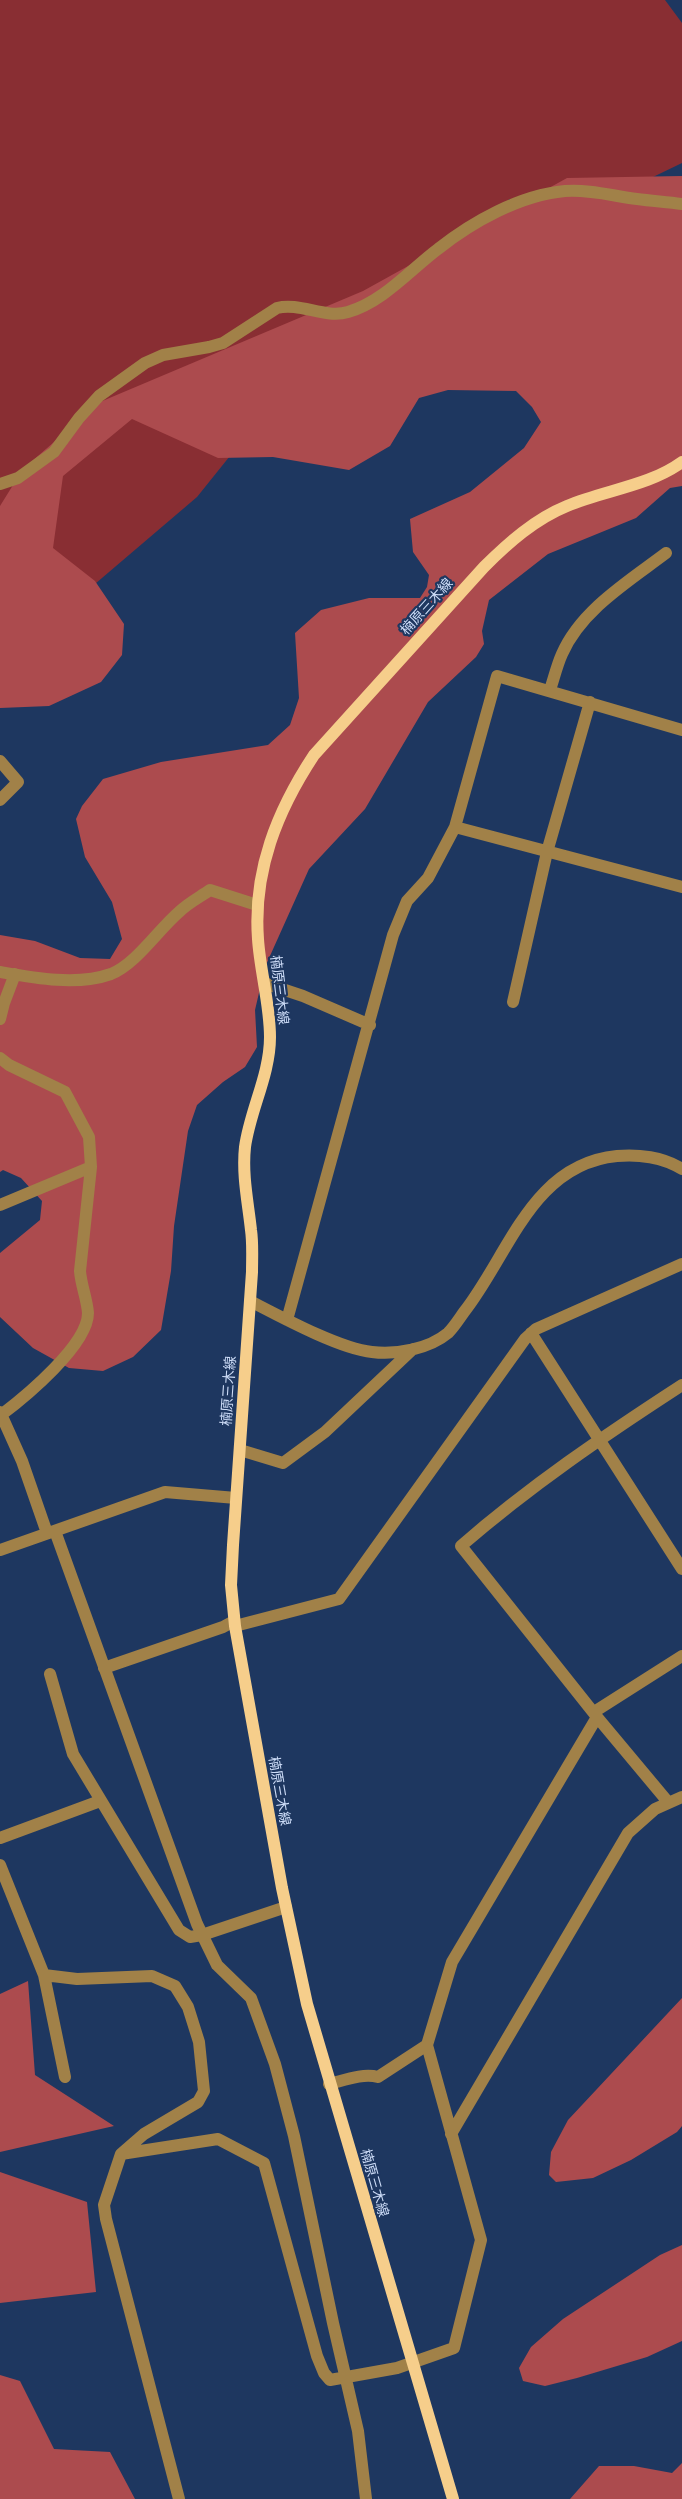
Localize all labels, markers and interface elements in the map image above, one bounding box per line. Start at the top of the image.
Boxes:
street label: 楠原三木線 [397,575,457,639]
street label: 楠原三木線 [266,954,292,1026]
street label: 楠原三木線 [218,1355,240,1427]
street label: 楠原三木線 [265,1755,293,1827]
street label: 楠原三木線 [356,2147,392,2219]

